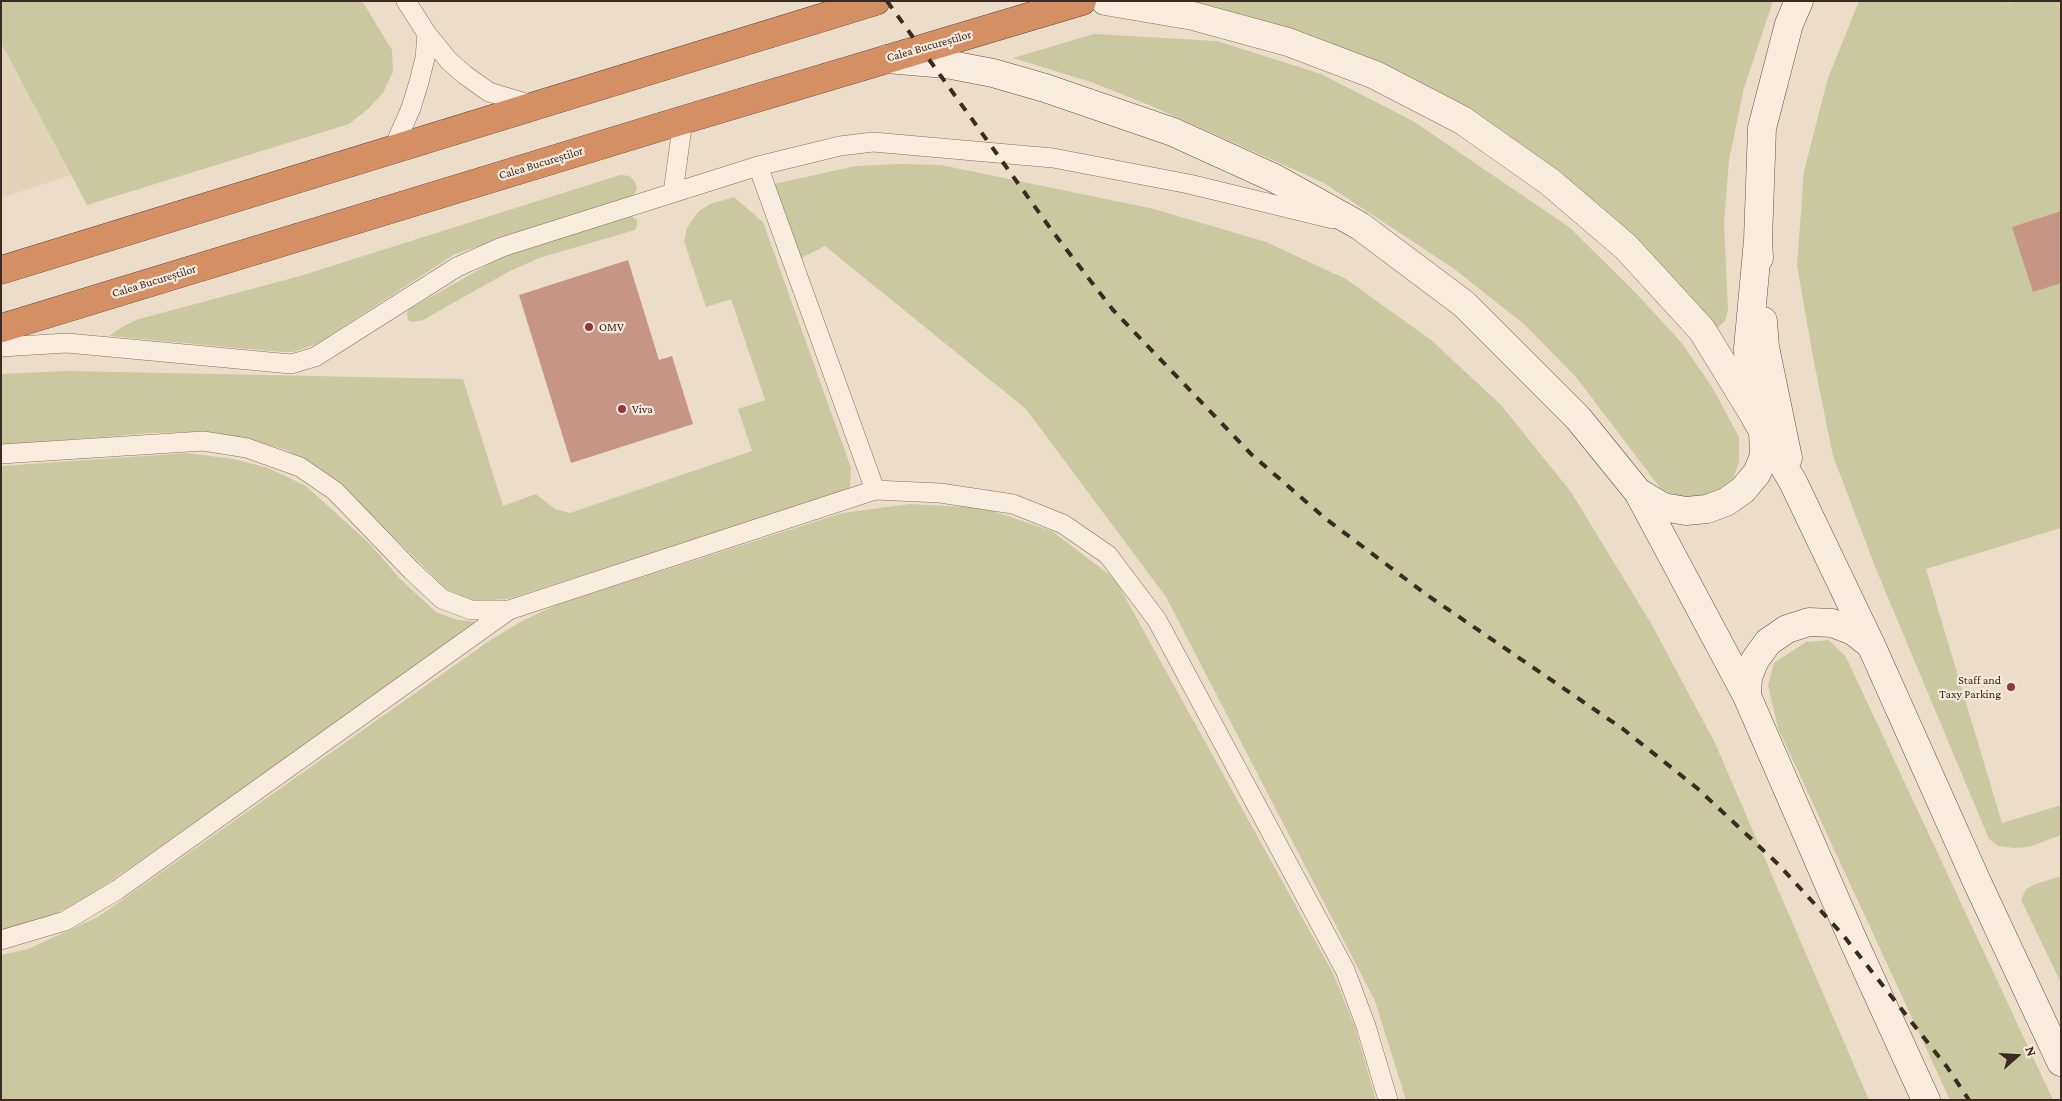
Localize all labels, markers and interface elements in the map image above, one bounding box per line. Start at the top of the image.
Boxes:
street label: Calea Bucureștilor [885,27,973,65]
street label: Calea Bucureștilor [497,143,585,183]
street label: Calea Bucureștilor [110,261,198,301]
place label: OMV [599,320,624,334]
marker: OMV [583,321,595,333]
place label: Viva [632,402,653,416]
marker: Viva [616,403,628,415]
place label: Staff and Taxy Parking [1939,673,2001,701]
marker: Staff and Taxy Parking [2005,681,2017,693]
north arrow [1992,1031,2042,1081]
text: N [2022,1044,2040,1058]

